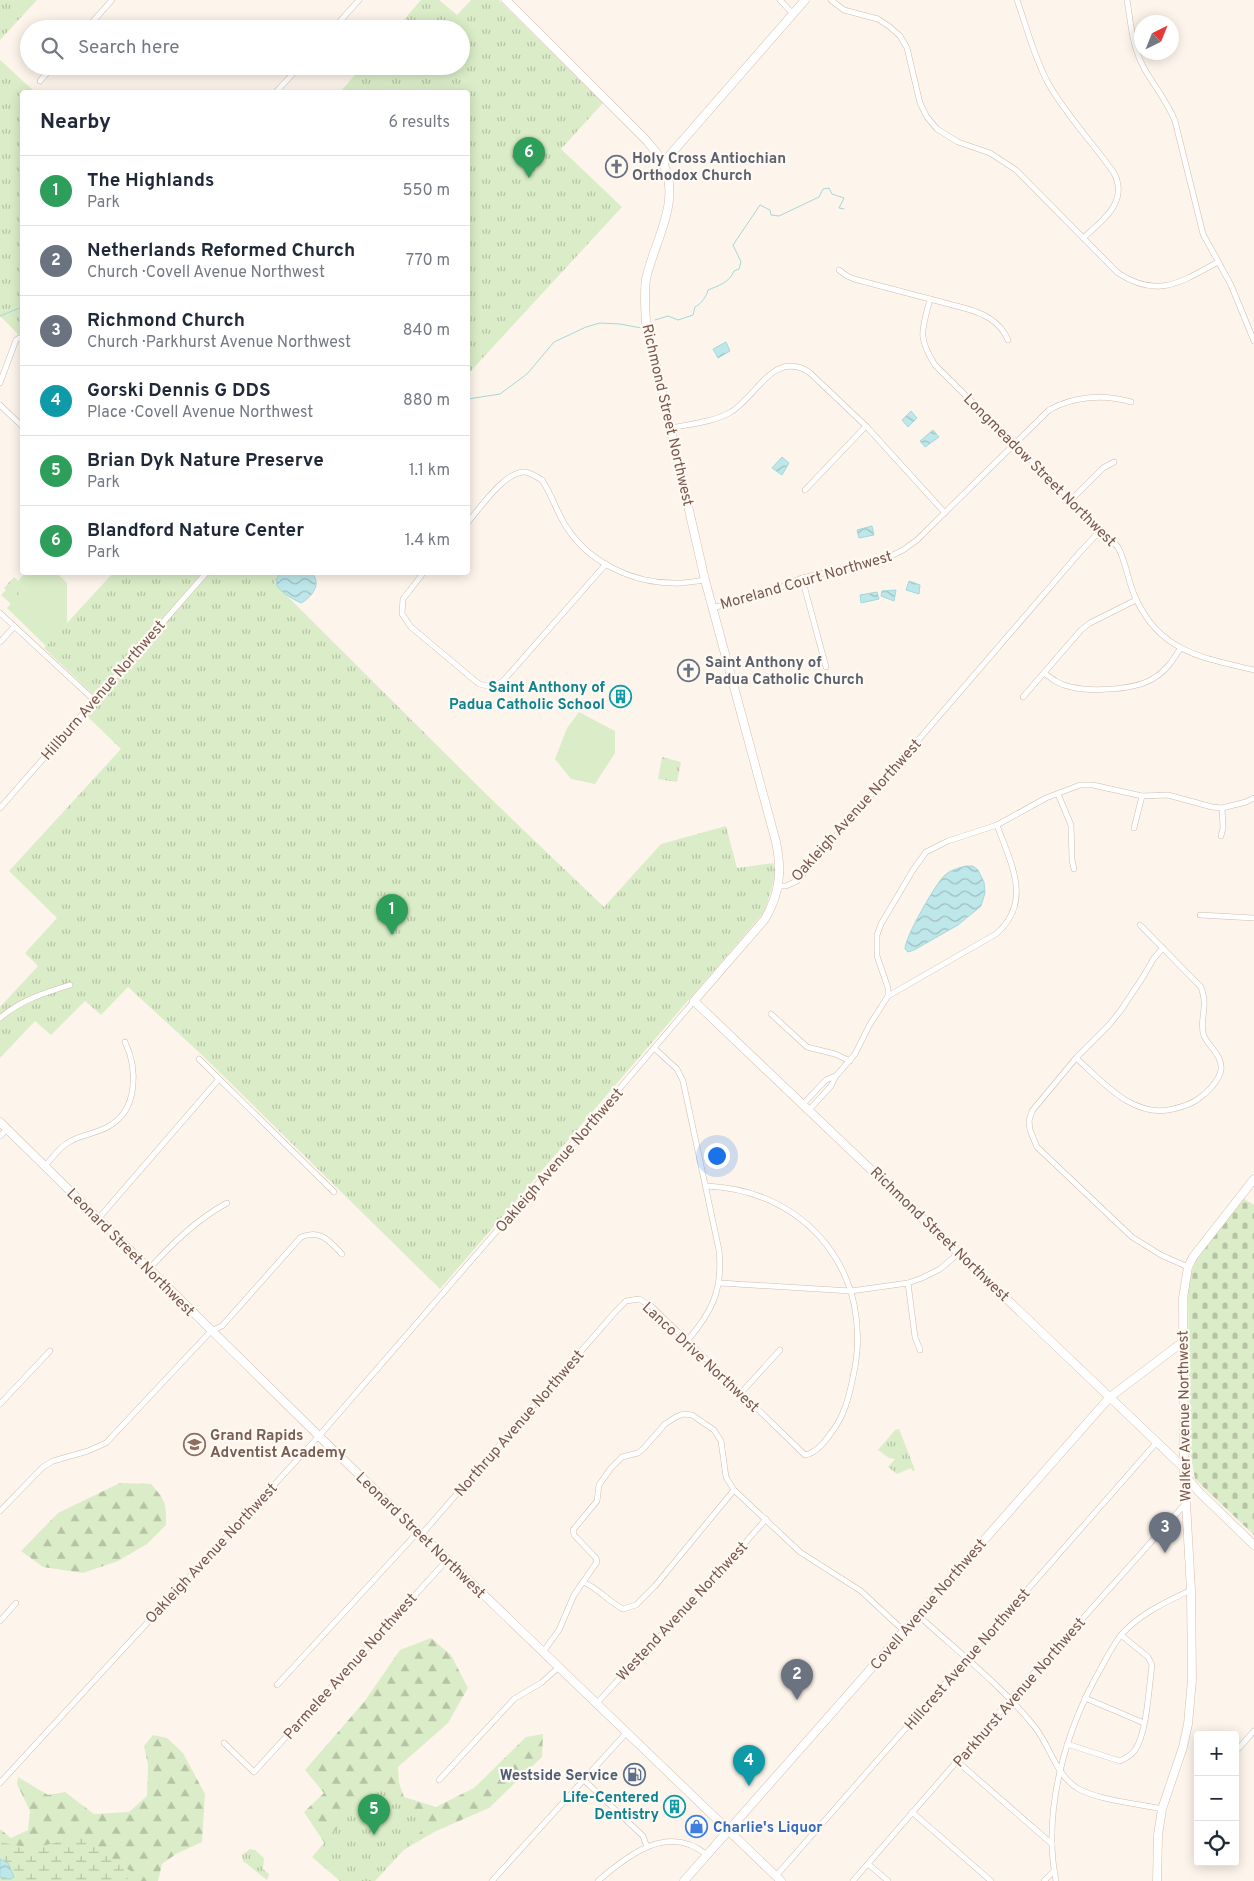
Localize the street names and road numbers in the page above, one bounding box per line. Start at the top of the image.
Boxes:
street label: Richmond Street Northwest [636,322,697,508]
street label: Longmeadow Street Northwest [959,391,1119,551]
street label: Moreland Court Northwest [718,548,895,615]
street label: Hillburn Avenue Northwest [38,617,170,765]
street label: Oakleigh Avenue Northwest [788,736,926,886]
street label: Oakleigh Avenue Northwest [492,1085,628,1237]
street label: Richmond Street Northwest [865,1164,1013,1307]
street label: Leonard Street Northwest [62,1185,198,1321]
street label: Lanco Drive Northwest [637,1299,763,1417]
street label: Walker Avenue Northwest [1175,1330,1196,1502]
street label: Northrup Avenue Northwest [451,1347,589,1501]
street label: Leonard Street Northwest [351,1469,489,1603]
street label: Oakleigh Avenue Northwest [142,1480,282,1628]
street label: Covell Avenue Northwest [867,1535,991,1675]
street label: Westend Avenue Northwest [613,1538,753,1686]
street label: Hillcrest Avenue Northwest [901,1585,1035,1735]
street label: Parmelee Avenue Northwest [280,1590,422,1744]
street label: Parkhurst Avenue Northwest [950,1614,1090,1772]

